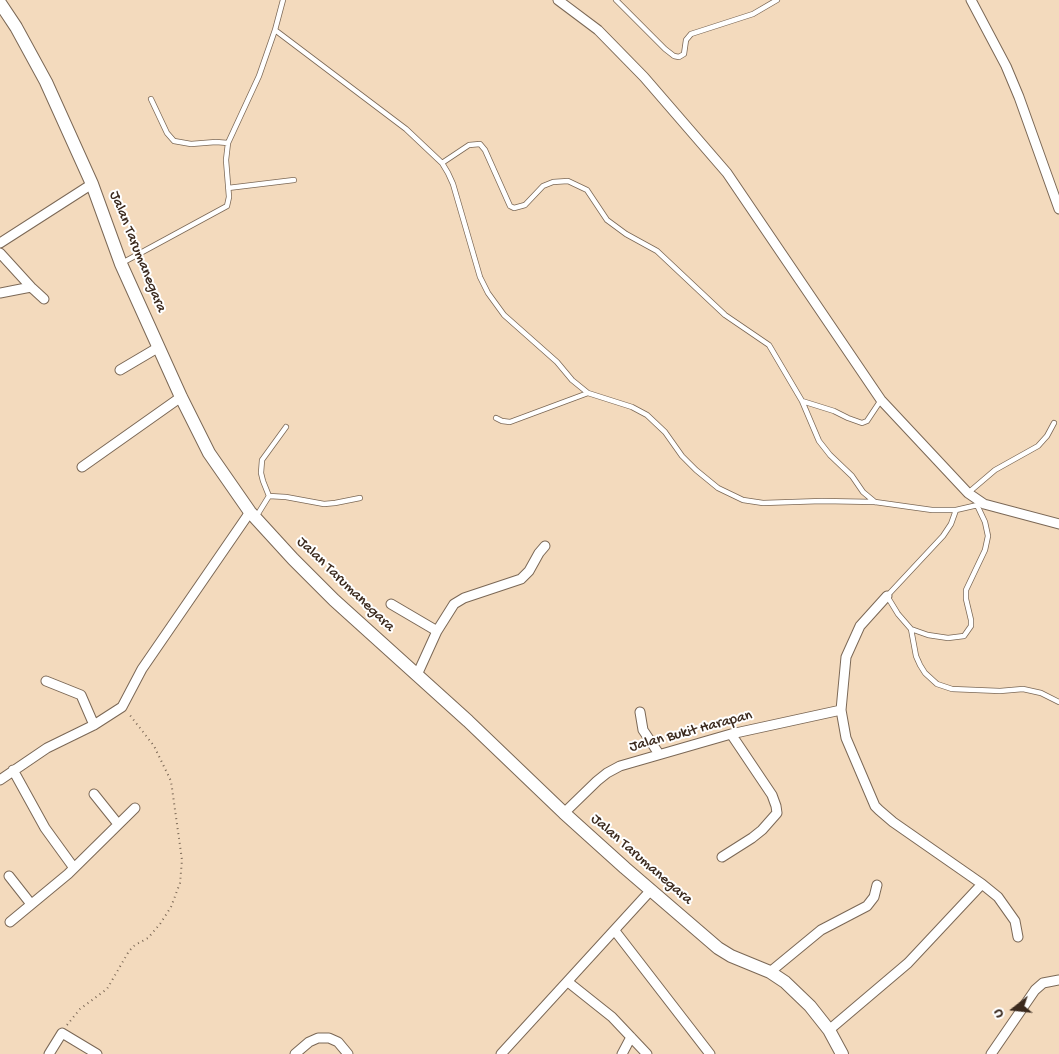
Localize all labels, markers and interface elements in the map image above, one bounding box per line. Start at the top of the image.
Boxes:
street label: Jalan Tarumanegara [104,189,170,315]
street label: Jalan Tarumanegara [292,534,398,636]
street label: Jalan Bukit Harapan [628,707,754,757]
street label: Jalan Tarumanegara [586,811,696,909]
north arrow [989,984,1039,1034]
text: U [990,1007,1008,1020]

